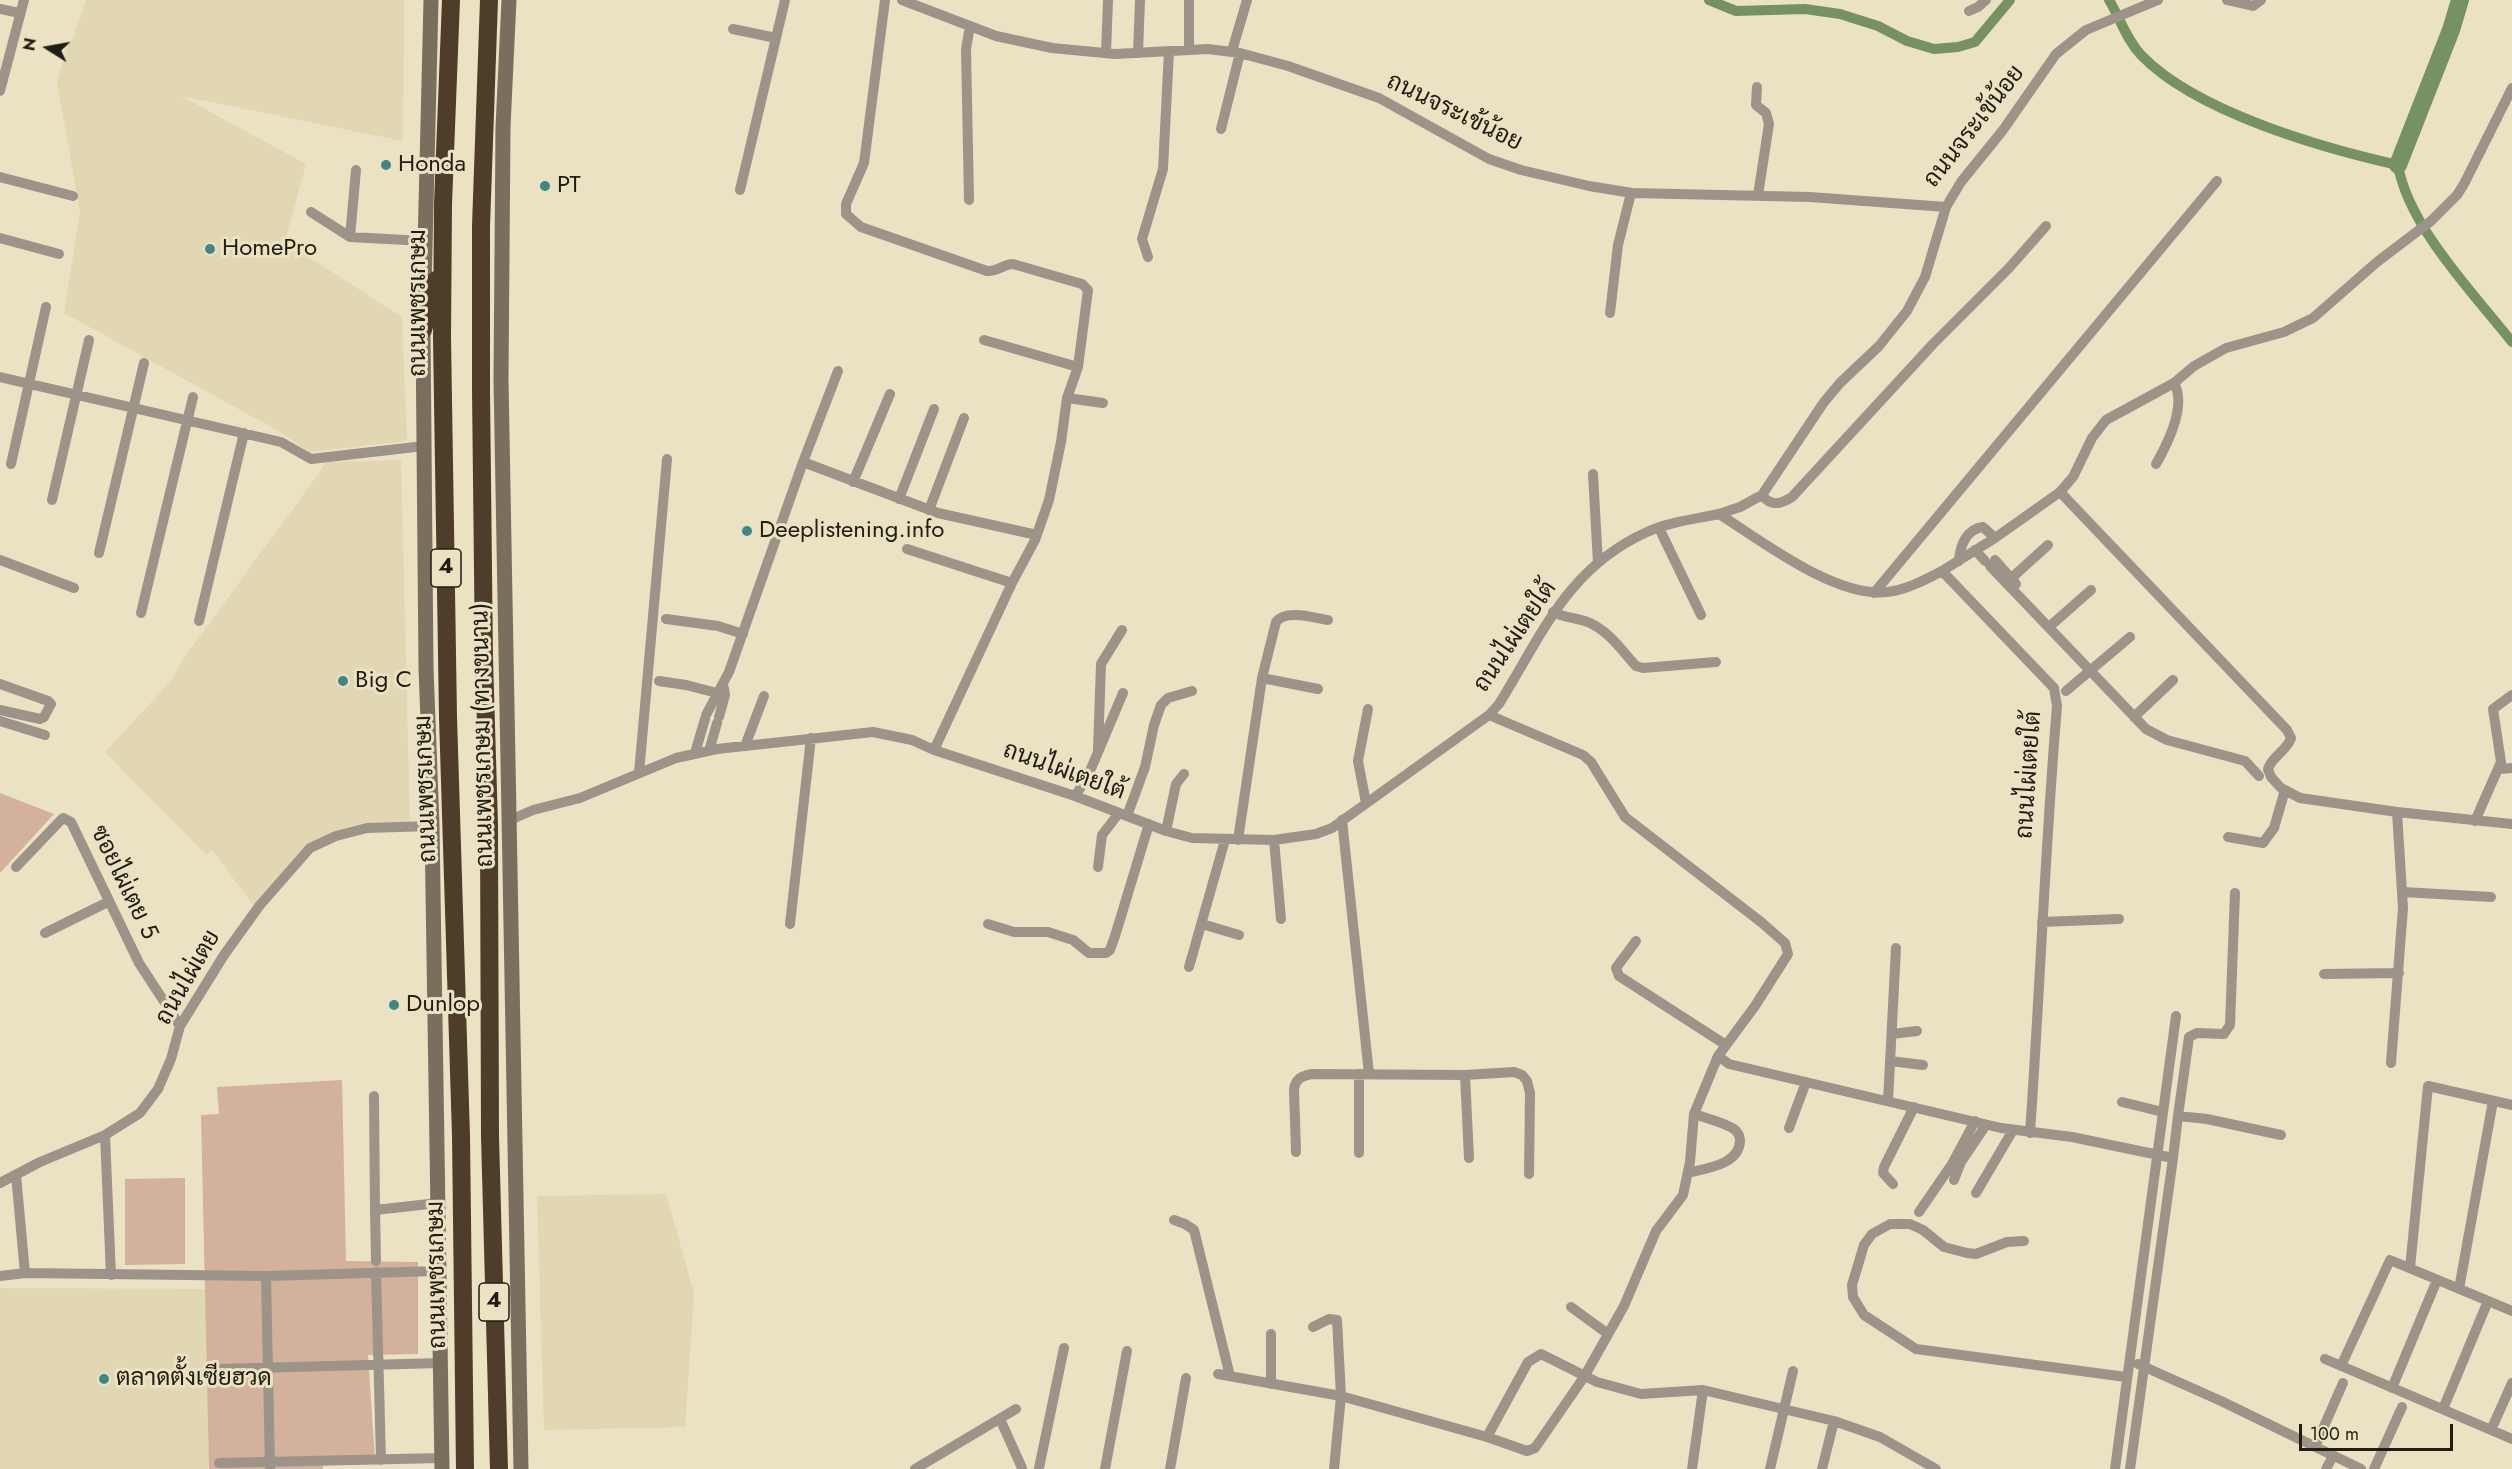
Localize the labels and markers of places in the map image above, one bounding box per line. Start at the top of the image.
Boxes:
place label: Honda [398,151,466,179]
marker: Honda [379,158,393,172]
place label: PT [557,172,581,200]
marker: PT [538,179,552,193]
place label: HomePro [222,235,317,263]
marker: HomePro [203,242,217,256]
place label: Deeplistening.info [759,517,944,545]
marker: Deeplistening.info [740,524,754,538]
place label: Big C [355,667,412,695]
marker: Big C [336,674,350,688]
place label: Dunlop [406,991,480,1019]
marker: Dunlop [387,998,401,1012]
place label: ตลาดตั้งเซียฮวด [116,1365,272,1393]
marker: ตลาดตั้งเซียฮวด [97,1372,111,1386]

